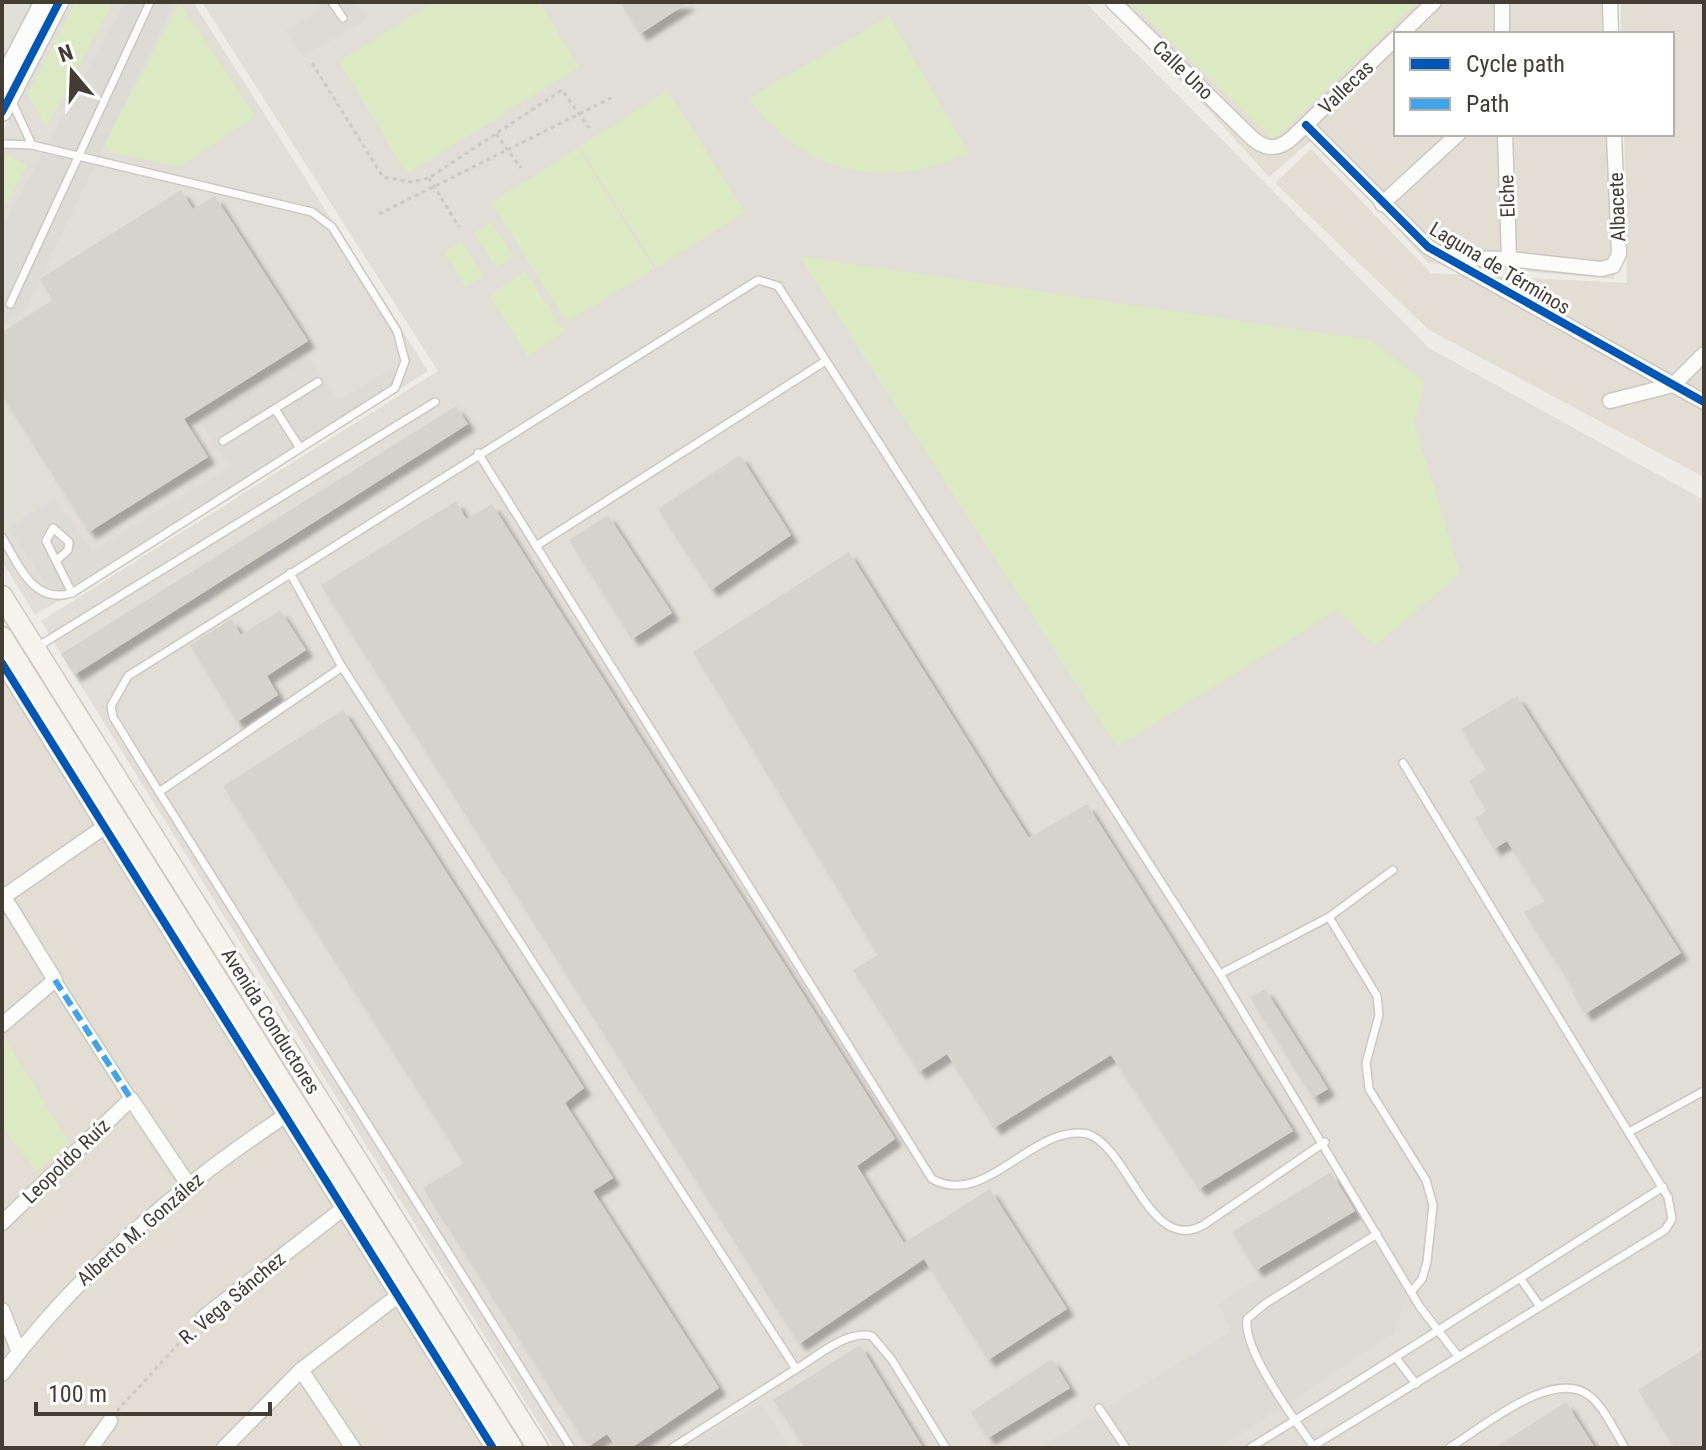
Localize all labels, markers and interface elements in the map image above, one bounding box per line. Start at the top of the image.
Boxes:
north arrow [32,32,112,112]
legend [1394,32,1674,136]
street label: Calle Uno [1148,35,1218,105]
text: N [55,40,76,68]
text: Cycle path [1466,50,1565,78]
street label: Vallecas [1314,55,1378,119]
text: Path [1466,90,1509,118]
street label: Albacete [1604,172,1630,242]
street label: Elche [1494,174,1520,218]
street label: Laguna de Términos [1426,217,1574,319]
street label: Avenida Conductores [217,944,325,1098]
street label: Leopoldo Ruíz [17,1114,115,1208]
street label: Alberto M. González [72,1167,208,1291]
street label: R. Vega Sánchez [174,1247,290,1349]
scale bar [36,1366,270,1416]
text: 100 m [48,1380,107,1408]

